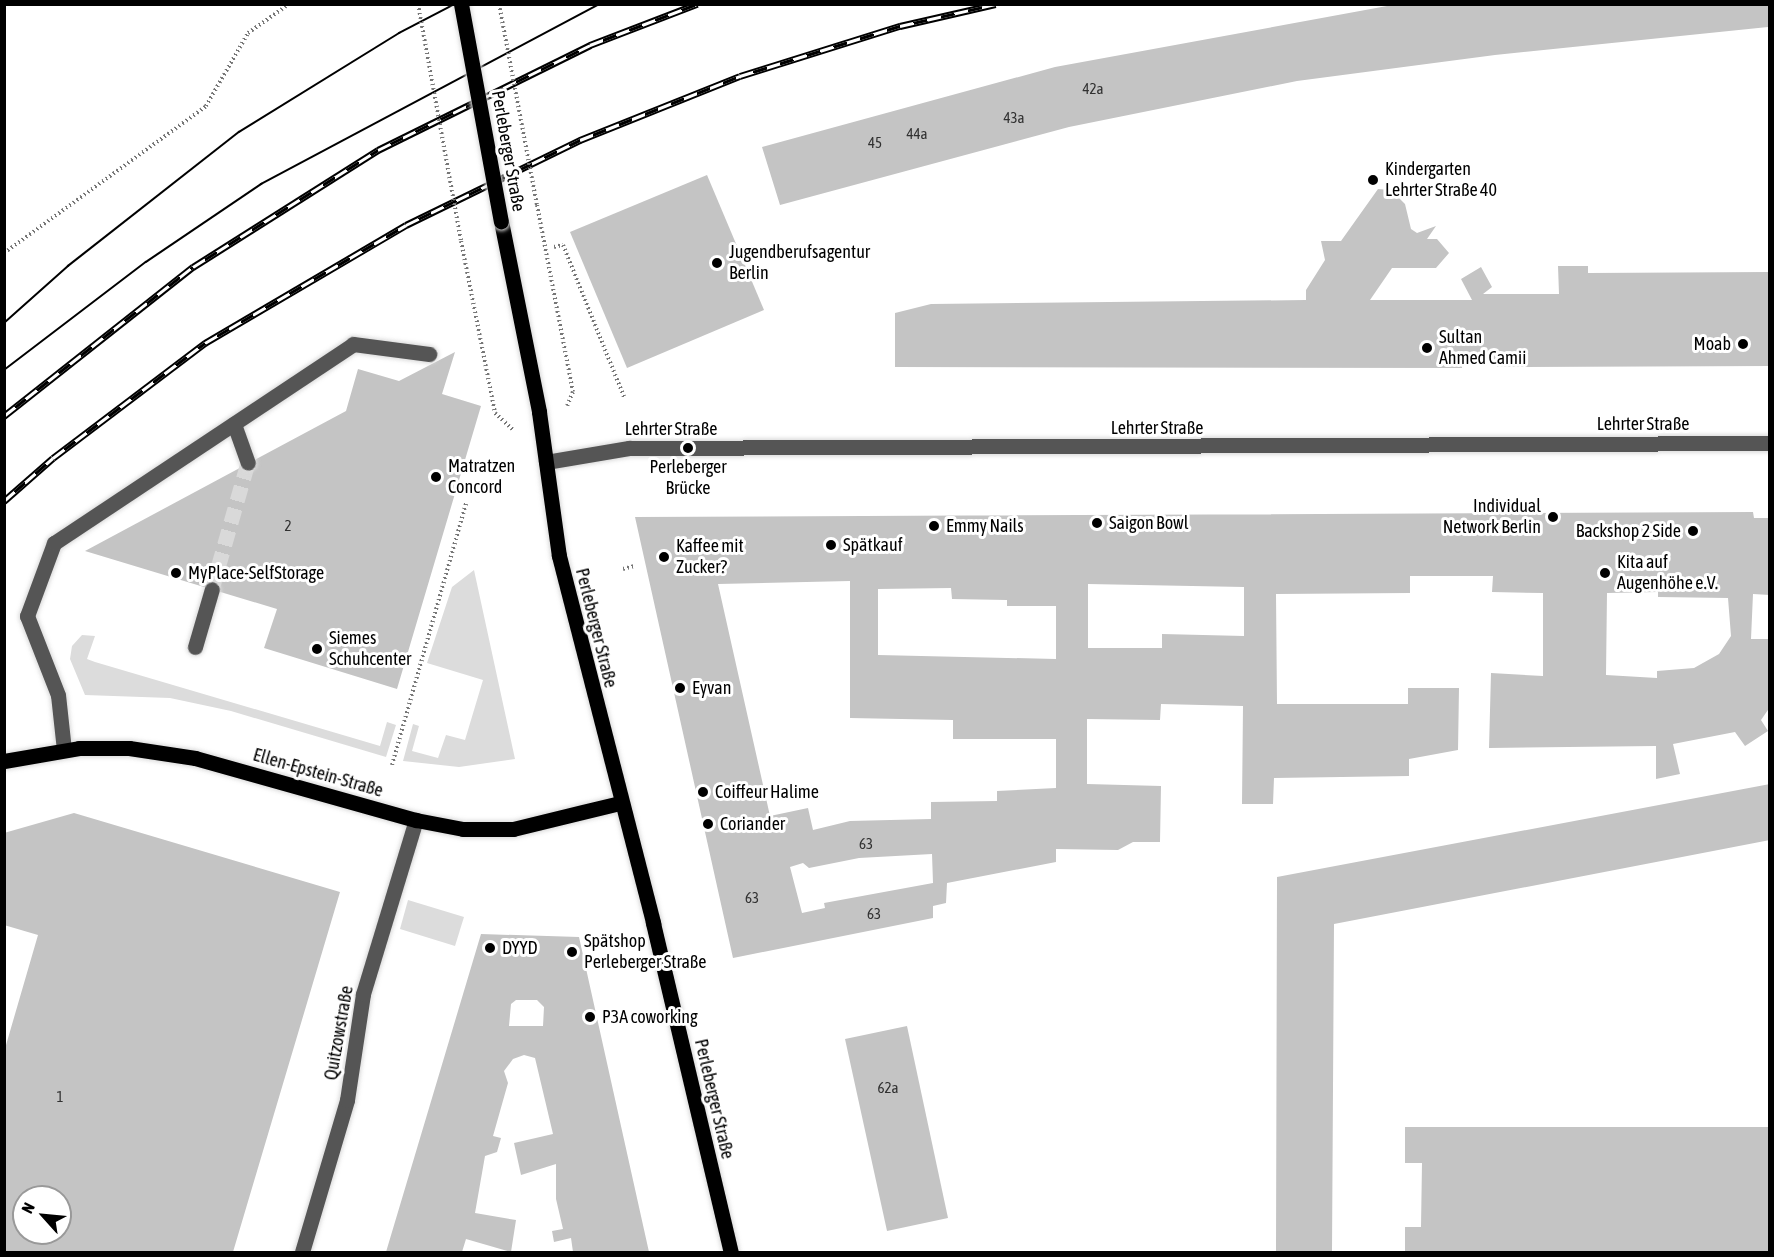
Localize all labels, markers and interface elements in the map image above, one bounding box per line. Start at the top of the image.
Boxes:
house number: 42a [1082,80,1104,98]
street label: Perleberger Straße [487,89,529,213]
house number: 43a [1003,109,1025,127]
house number: 44a [906,125,928,143]
house number: 45 [868,134,882,152]
place label: Kindergarten Lehrter Straße 40 [1385,159,1497,201]
marker: Kindergarten Lehrter Straße 40 [1366,173,1380,187]
place label: Jugendberufsagentur Berlin [729,242,870,284]
marker: Jugendberufsagentur Berlin [710,256,724,270]
place label: Sultan Ahmed Camii [1439,327,1526,370]
place label: Moab [1694,333,1731,355]
marker: Moab [1736,337,1750,351]
marker: Sultan Ahmed Camii [1420,341,1434,355]
street label: Lehrter Straße [1597,413,1689,435]
street label: Lehrter Straße [1111,417,1203,439]
street label: Lehrter Straße [625,418,717,440]
marker: Perleberger Brücke [681,441,695,455]
place label: Matratzen Concord [448,456,515,498]
place label: Perleberger Brücke [649,457,727,500]
marker: Matratzen Concord [429,470,443,484]
place label: Individual Network Berlin [1443,496,1541,538]
marker: Individual Network Berlin [1546,510,1560,524]
place label: Saigon Bowl [1109,512,1188,534]
place label: Emmy Nails [946,515,1024,537]
marker: Saigon Bowl [1090,516,1104,530]
house number: 2 [284,517,292,535]
marker: Emmy Nails [927,519,941,533]
place label: Backshop 2 Side [1576,520,1681,542]
marker: Backshop 2 Side [1686,524,1700,538]
place label: Spätkauf [843,534,903,556]
place label: Kaffee mit Zucker? [676,536,744,578]
marker: Spätkauf [824,538,838,552]
marker: Kaffee mit Zucker? [657,550,671,564]
place label: Kita auf Augenhöhe e.V. [1617,552,1718,594]
place label: MyPlace-SelfStorage [188,562,324,584]
marker: MyPlace-SelfStorage [169,566,183,580]
street label: Perleberger Straße [571,566,621,690]
marker: Kita auf Augenhöhe e.V. [1598,566,1612,580]
place label: Siemes Schuhcenter [329,628,411,670]
marker: Siemes Schuhcenter [310,642,324,656]
place label: Eyvan [692,677,731,699]
marker: Eyvan [673,681,687,695]
street label: Ellen-Epstein-Straße [251,744,385,802]
place label: Coiffeur Halime [715,781,819,803]
marker: Coiffeur Halime [696,785,710,799]
place label: Coriander [720,813,785,835]
marker: Coriander [701,817,715,831]
house number: 63 [859,835,873,853]
house number: 63 [745,889,759,907]
house number: 63 [867,905,881,923]
place label: Spätshop Perleberger Straße [584,931,706,974]
place label: DYYD [502,937,538,959]
marker: DYYD [483,941,497,955]
marker: Spätshop Perleberger Straße [565,945,579,959]
street label: Quitzowstraße [320,984,358,1082]
place label: P3A coworking [602,1006,698,1028]
marker: P3A coworking [583,1010,597,1024]
street label: Perleberger Straße [690,1037,738,1161]
house number: 62a [877,1079,899,1097]
house number: 1 [56,1088,64,1106]
north arrow [12,1185,72,1245]
text: N [18,1199,38,1216]

